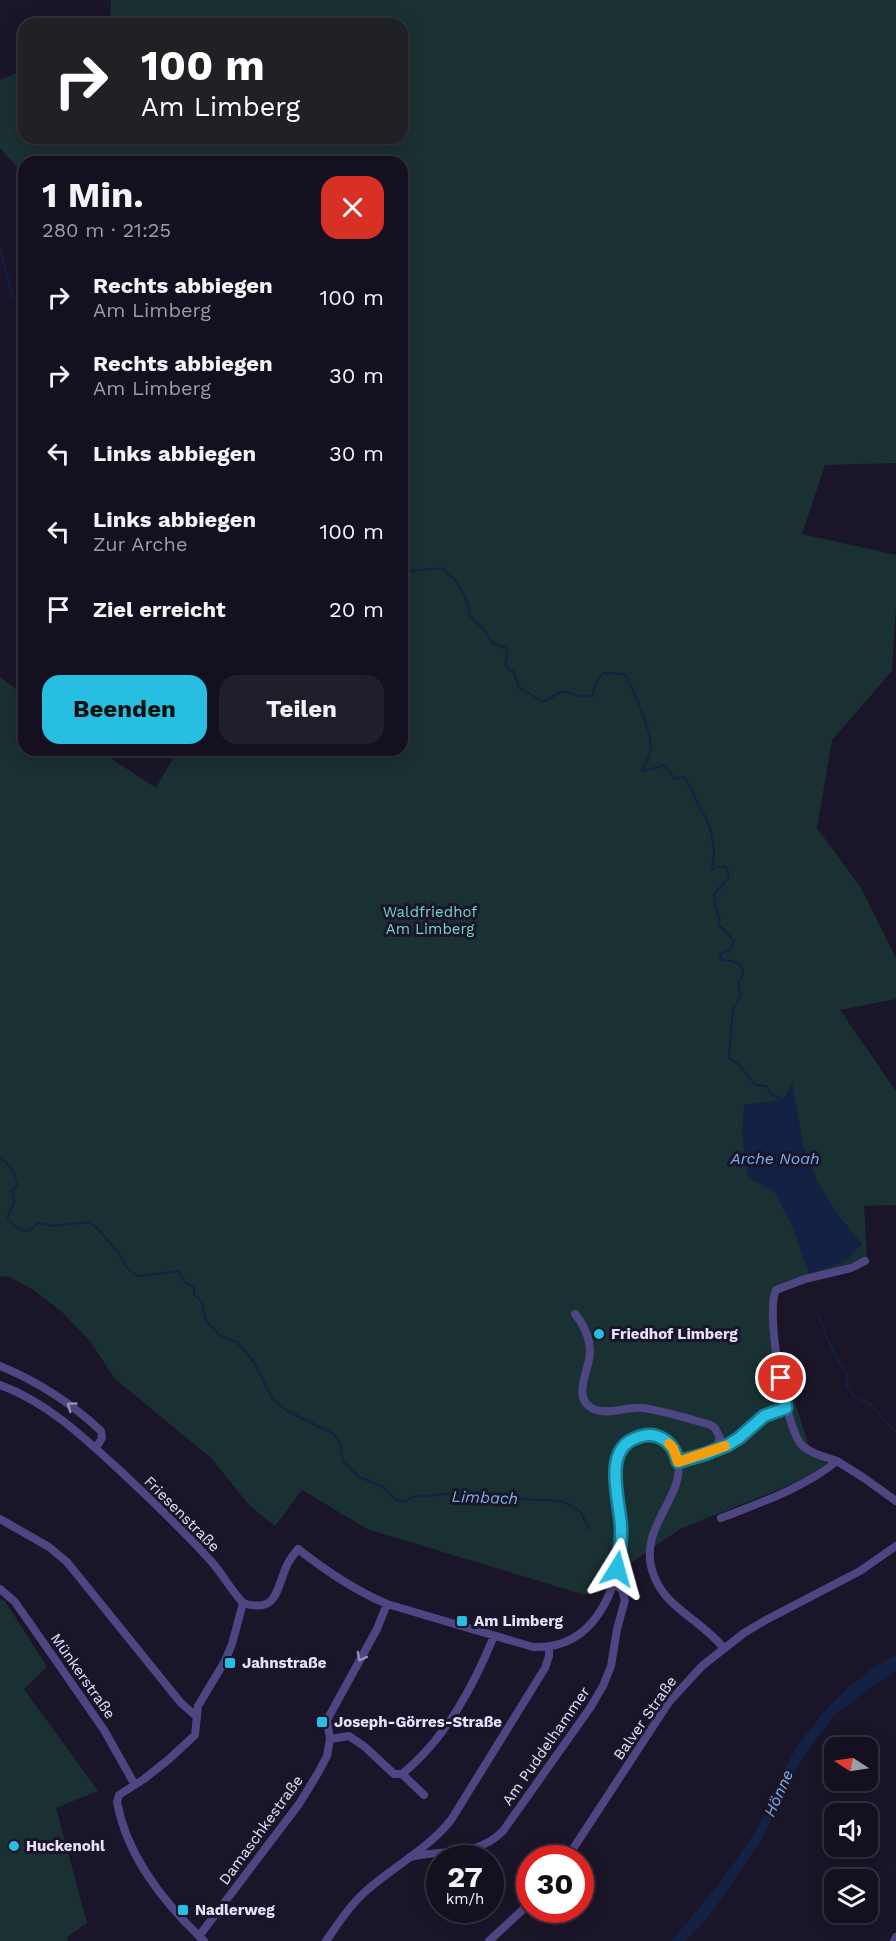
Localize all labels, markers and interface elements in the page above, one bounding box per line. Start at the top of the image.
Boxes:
text: 100 m [141,41,265,90]
icon: right [42,42,120,120]
text: Am Limberg [141,91,300,123]
text: 1 Min. [42,174,144,216]
button: close [321,176,384,239]
text: 280 m · 21:25 [42,218,171,242]
text: Rechts abbiegen [93,273,273,298]
icon: right [42,281,75,314]
text: 100 m [320,285,384,310]
text: Am Limberg [93,298,211,322]
text: Rechts abbiegen [93,351,273,376]
icon: right [42,359,75,392]
text: 30 m [329,363,384,388]
text: Am Limberg [93,376,211,400]
icon: left [42,437,75,470]
text: Links abbiegen [93,441,256,466]
text: 30 m [329,441,384,466]
text: Links abbiegen [93,507,256,532]
icon: left [42,515,75,548]
text: 100 m [320,519,384,544]
text: Zur Arche [93,532,187,556]
icon: arrive [42,593,75,626]
text: Ziel erreicht [93,597,226,622]
text: 20 m [329,597,384,622]
button: Beenden [42,675,207,744]
button: Teilen [219,675,384,744]
park label: Waldfriedhof Am Limberg [383,903,477,938]
water label: Arche Noah [729,1149,820,1168]
place label: Friedhof Limberg [611,1325,738,1343]
marker: Friedhof Limberg [592,1327,606,1341]
pin [755,1352,806,1403]
icon: arrive [764,1361,797,1394]
one-way arrow [66,1402,77,1413]
street label: Friesenstraße [140,1472,224,1556]
water label: Limbach [451,1487,518,1508]
position arrow [585,1537,649,1601]
place label: Am Limberg [474,1612,563,1630]
marker: Am Limberg [455,1614,469,1628]
street label: Münkerstraße [47,1630,119,1722]
one-way arrow [357,1651,368,1661]
place label: Jahnstraße [242,1654,327,1672]
marker: Jahnstraße [223,1656,237,1670]
street label: Balver Straße [609,1673,681,1763]
street label: Am Puddelhammer [498,1683,594,1809]
place label: Joseph-Görres-Straße [334,1713,502,1731]
marker: Joseph-Görres-Straße [315,1715,329,1729]
north arrow [824,1737,878,1791]
map controls [824,1737,878,1923]
water label: Hönne [760,1767,797,1820]
street label: Damaschkestraße [215,1772,307,1888]
button: sound [824,1803,878,1857]
place label: Huckenohl [26,1837,105,1855]
marker: Huckenohl [7,1839,21,1853]
speed limit sign: 30 [516,1845,594,1923]
text: 27 [447,1859,483,1894]
button: layers [824,1869,878,1923]
text: km/h [446,1890,484,1908]
place label: Nadlerweg [195,1901,275,1919]
marker: Nadlerweg [176,1903,190,1917]

